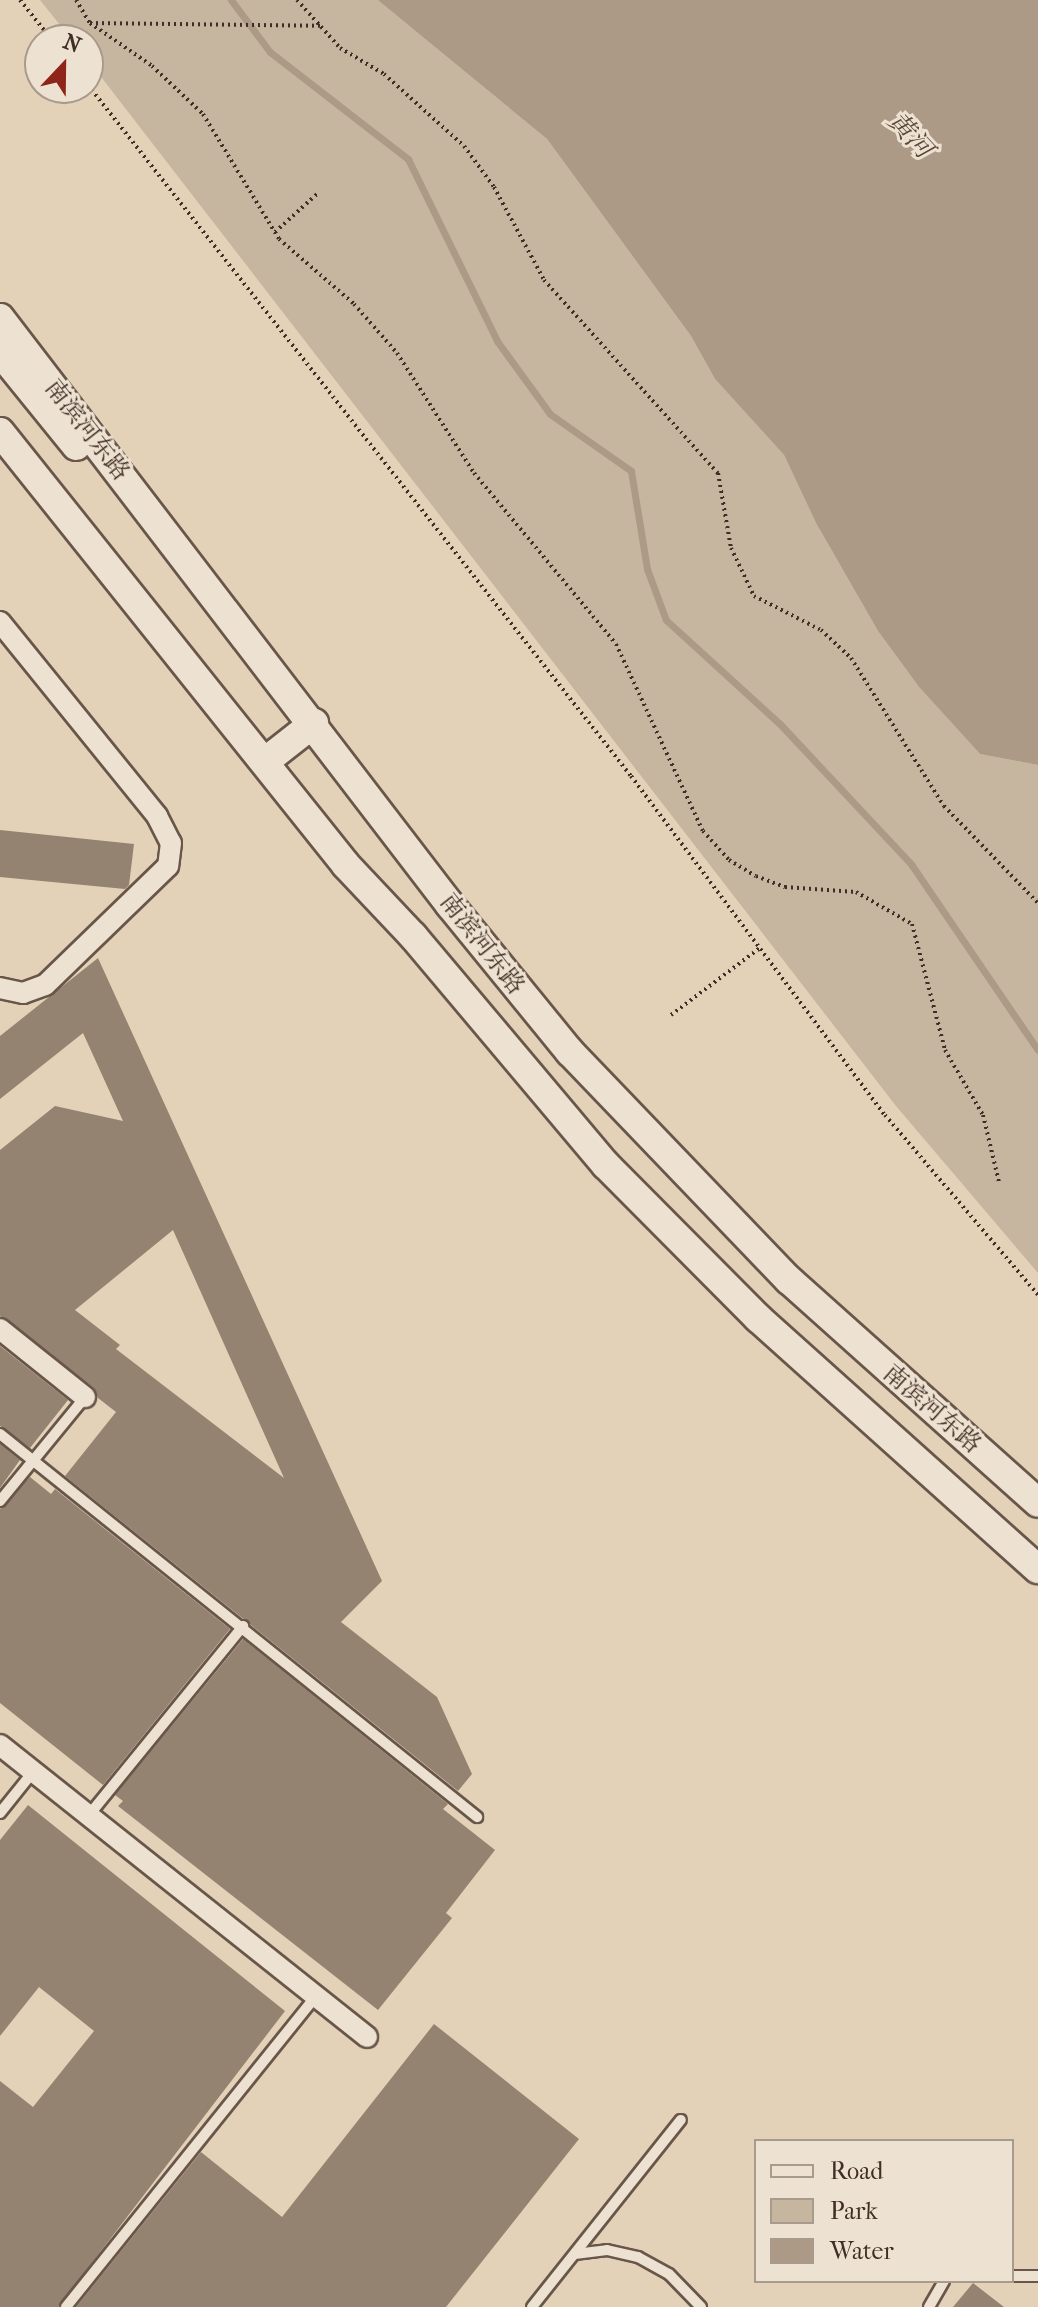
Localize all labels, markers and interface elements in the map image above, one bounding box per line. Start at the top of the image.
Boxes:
north arrow [24,24,104,104]
text: N [60,28,85,59]
water label: 黄河 [881,105,939,165]
street label: 南滨河东路 [39,374,135,486]
street label: 南滨河东路 [434,888,530,1000]
street label: 南滨河东路 [877,1359,987,1459]
legend [754,2139,1014,2283]
text: Road [830,2157,883,2185]
text: Park [830,2197,878,2225]
text: Water [830,2237,894,2265]

